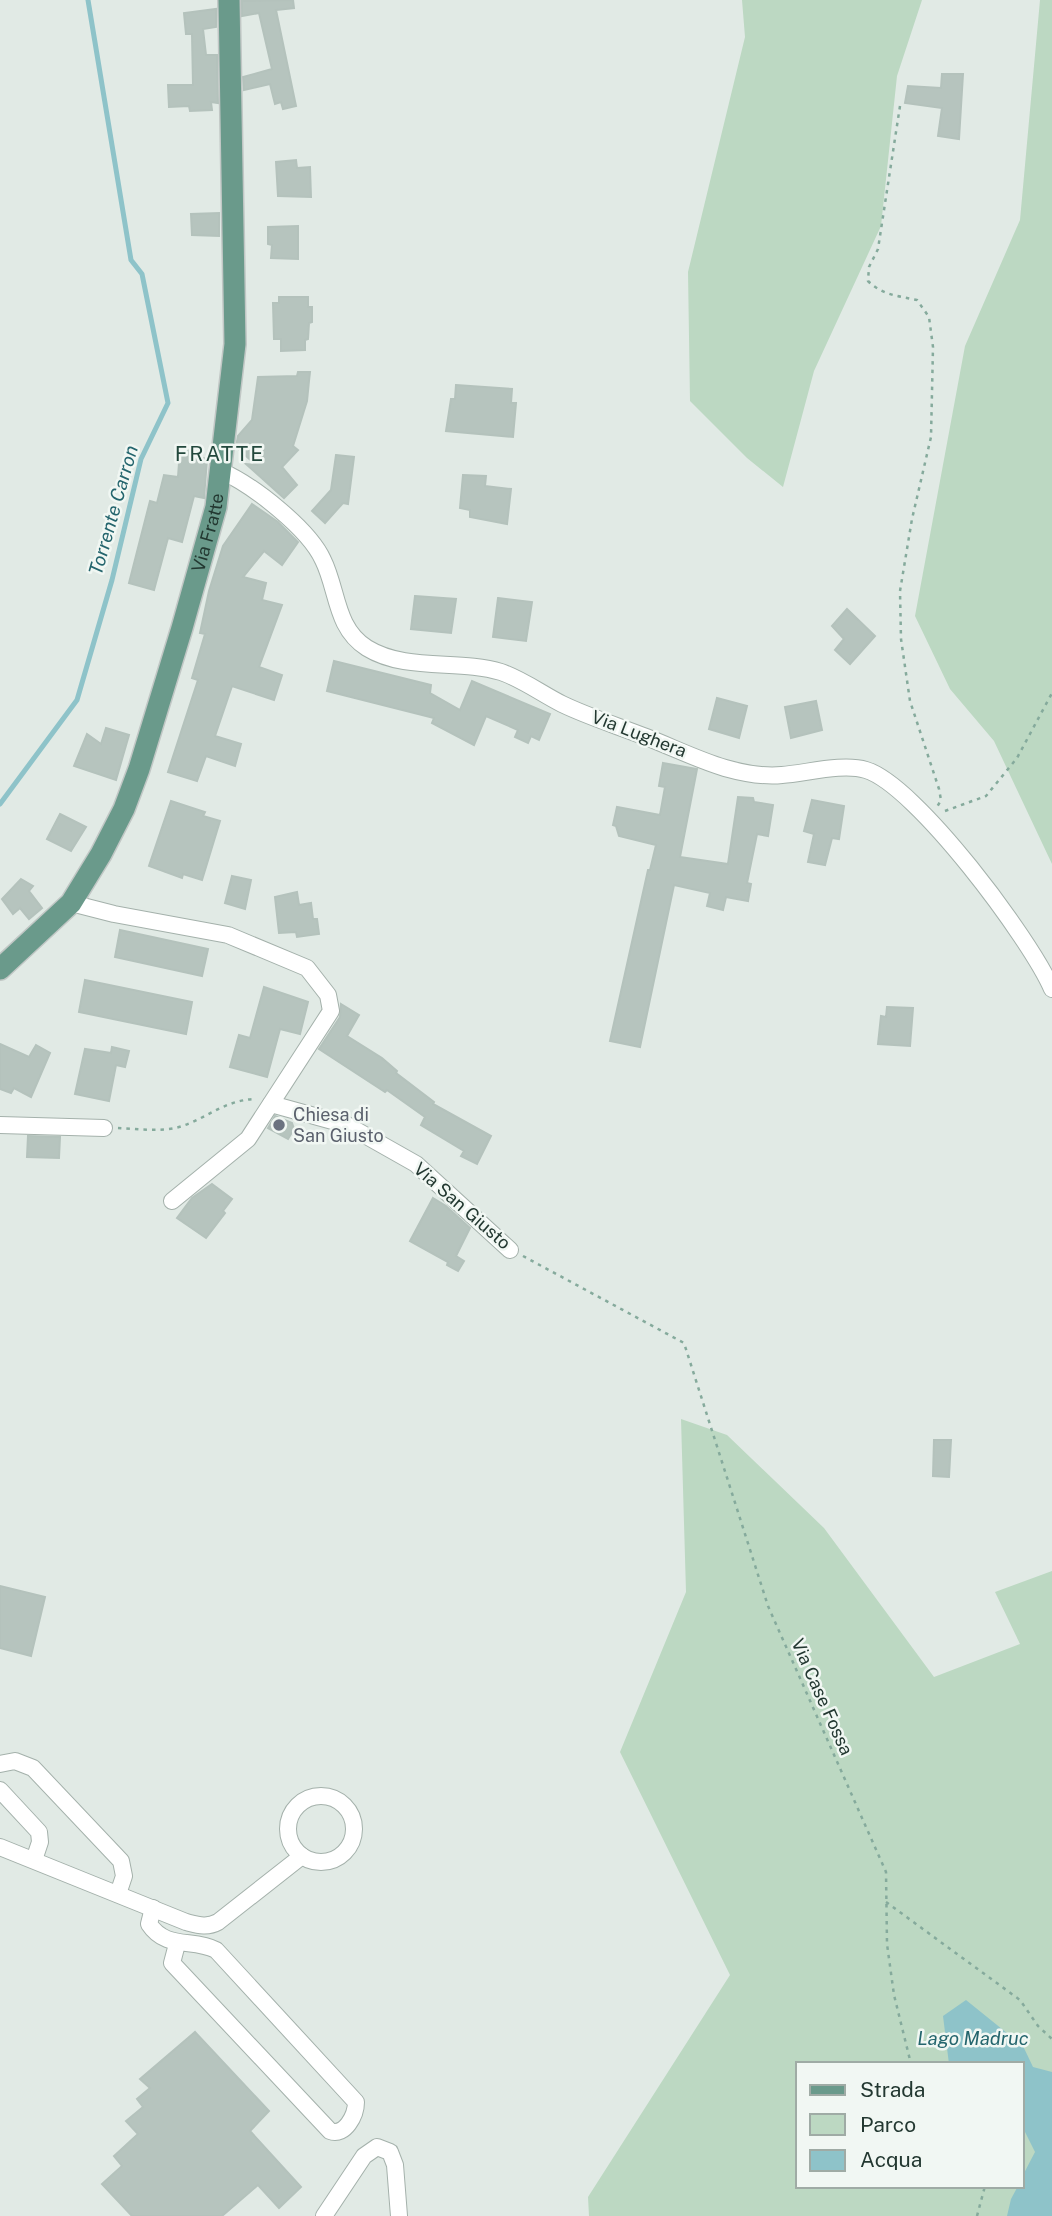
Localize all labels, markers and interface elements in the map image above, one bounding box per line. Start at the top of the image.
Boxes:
district label: FRATTE [175,441,265,466]
water label: Torrente Carron [84,443,142,577]
street label: Via Fratte [187,492,228,574]
street label: Via Lughera [589,706,690,761]
place label: Chiesa di San Giusto [293,1104,384,1146]
marker: Chiesa di San Giusto [271,1117,287,1133]
street label: Via San Giusto [410,1158,515,1253]
street label: Via Case Fossa [787,1635,858,1758]
water label: Lago Madruc [917,2027,1029,2049]
legend [796,2062,1024,2188]
text: Strada [860,2077,925,2102]
text: Parco [860,2112,916,2137]
text: Acqua [860,2147,922,2172]

